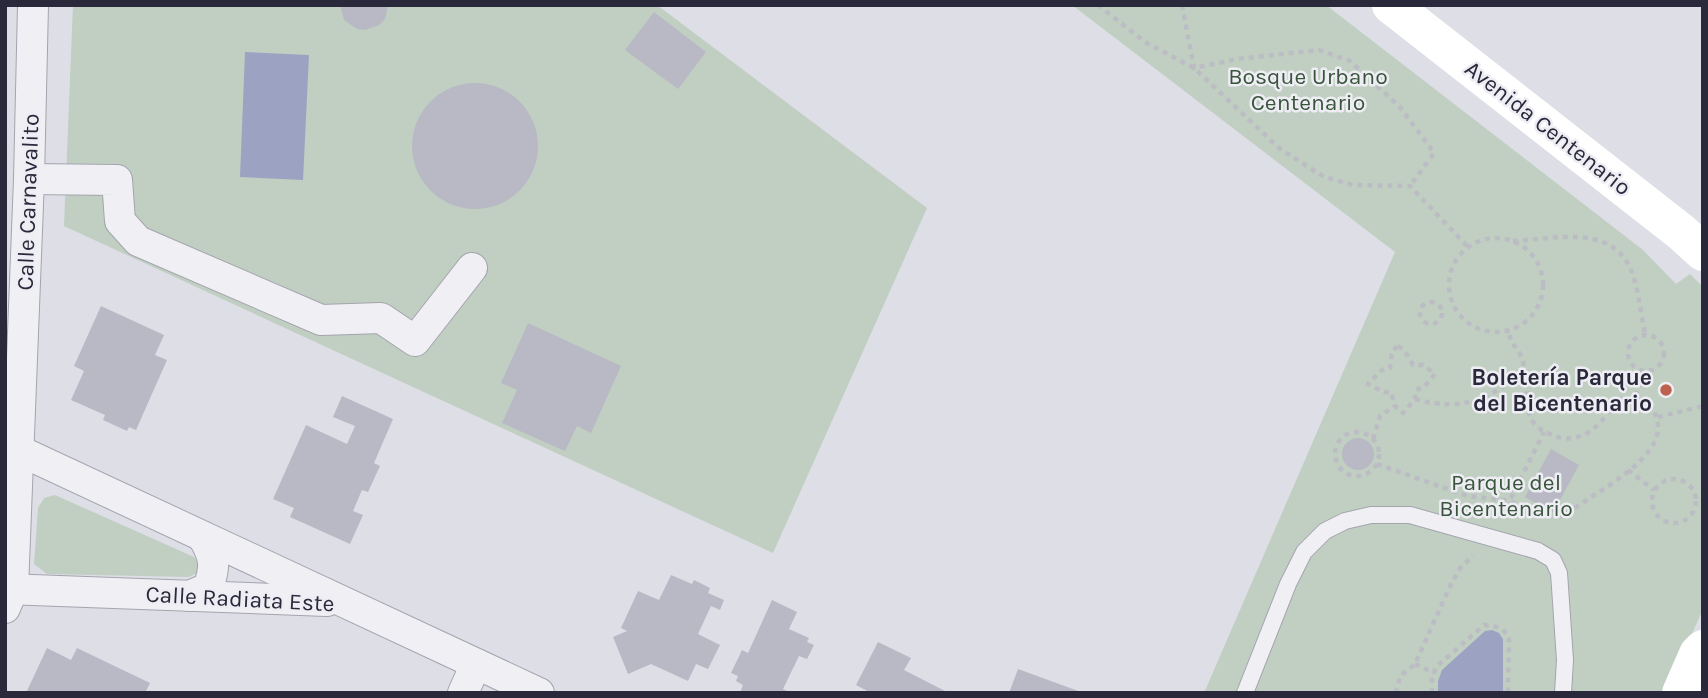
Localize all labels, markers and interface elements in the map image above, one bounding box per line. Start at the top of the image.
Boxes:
street label: Avenida Centenario [1460,55,1636,201]
park label: Bosque Urbano Centenario [1228,63,1388,116]
street label: Calle Carnavalito [11,113,45,291]
place label: Boletería Parque del Bicentenario [1471,364,1652,417]
marker: Boletería Parque del Bicentenario [1658,382,1674,398]
park label: Parque del Bicentenario [1439,469,1573,522]
street label: Calle Radiata Este [145,581,335,617]

